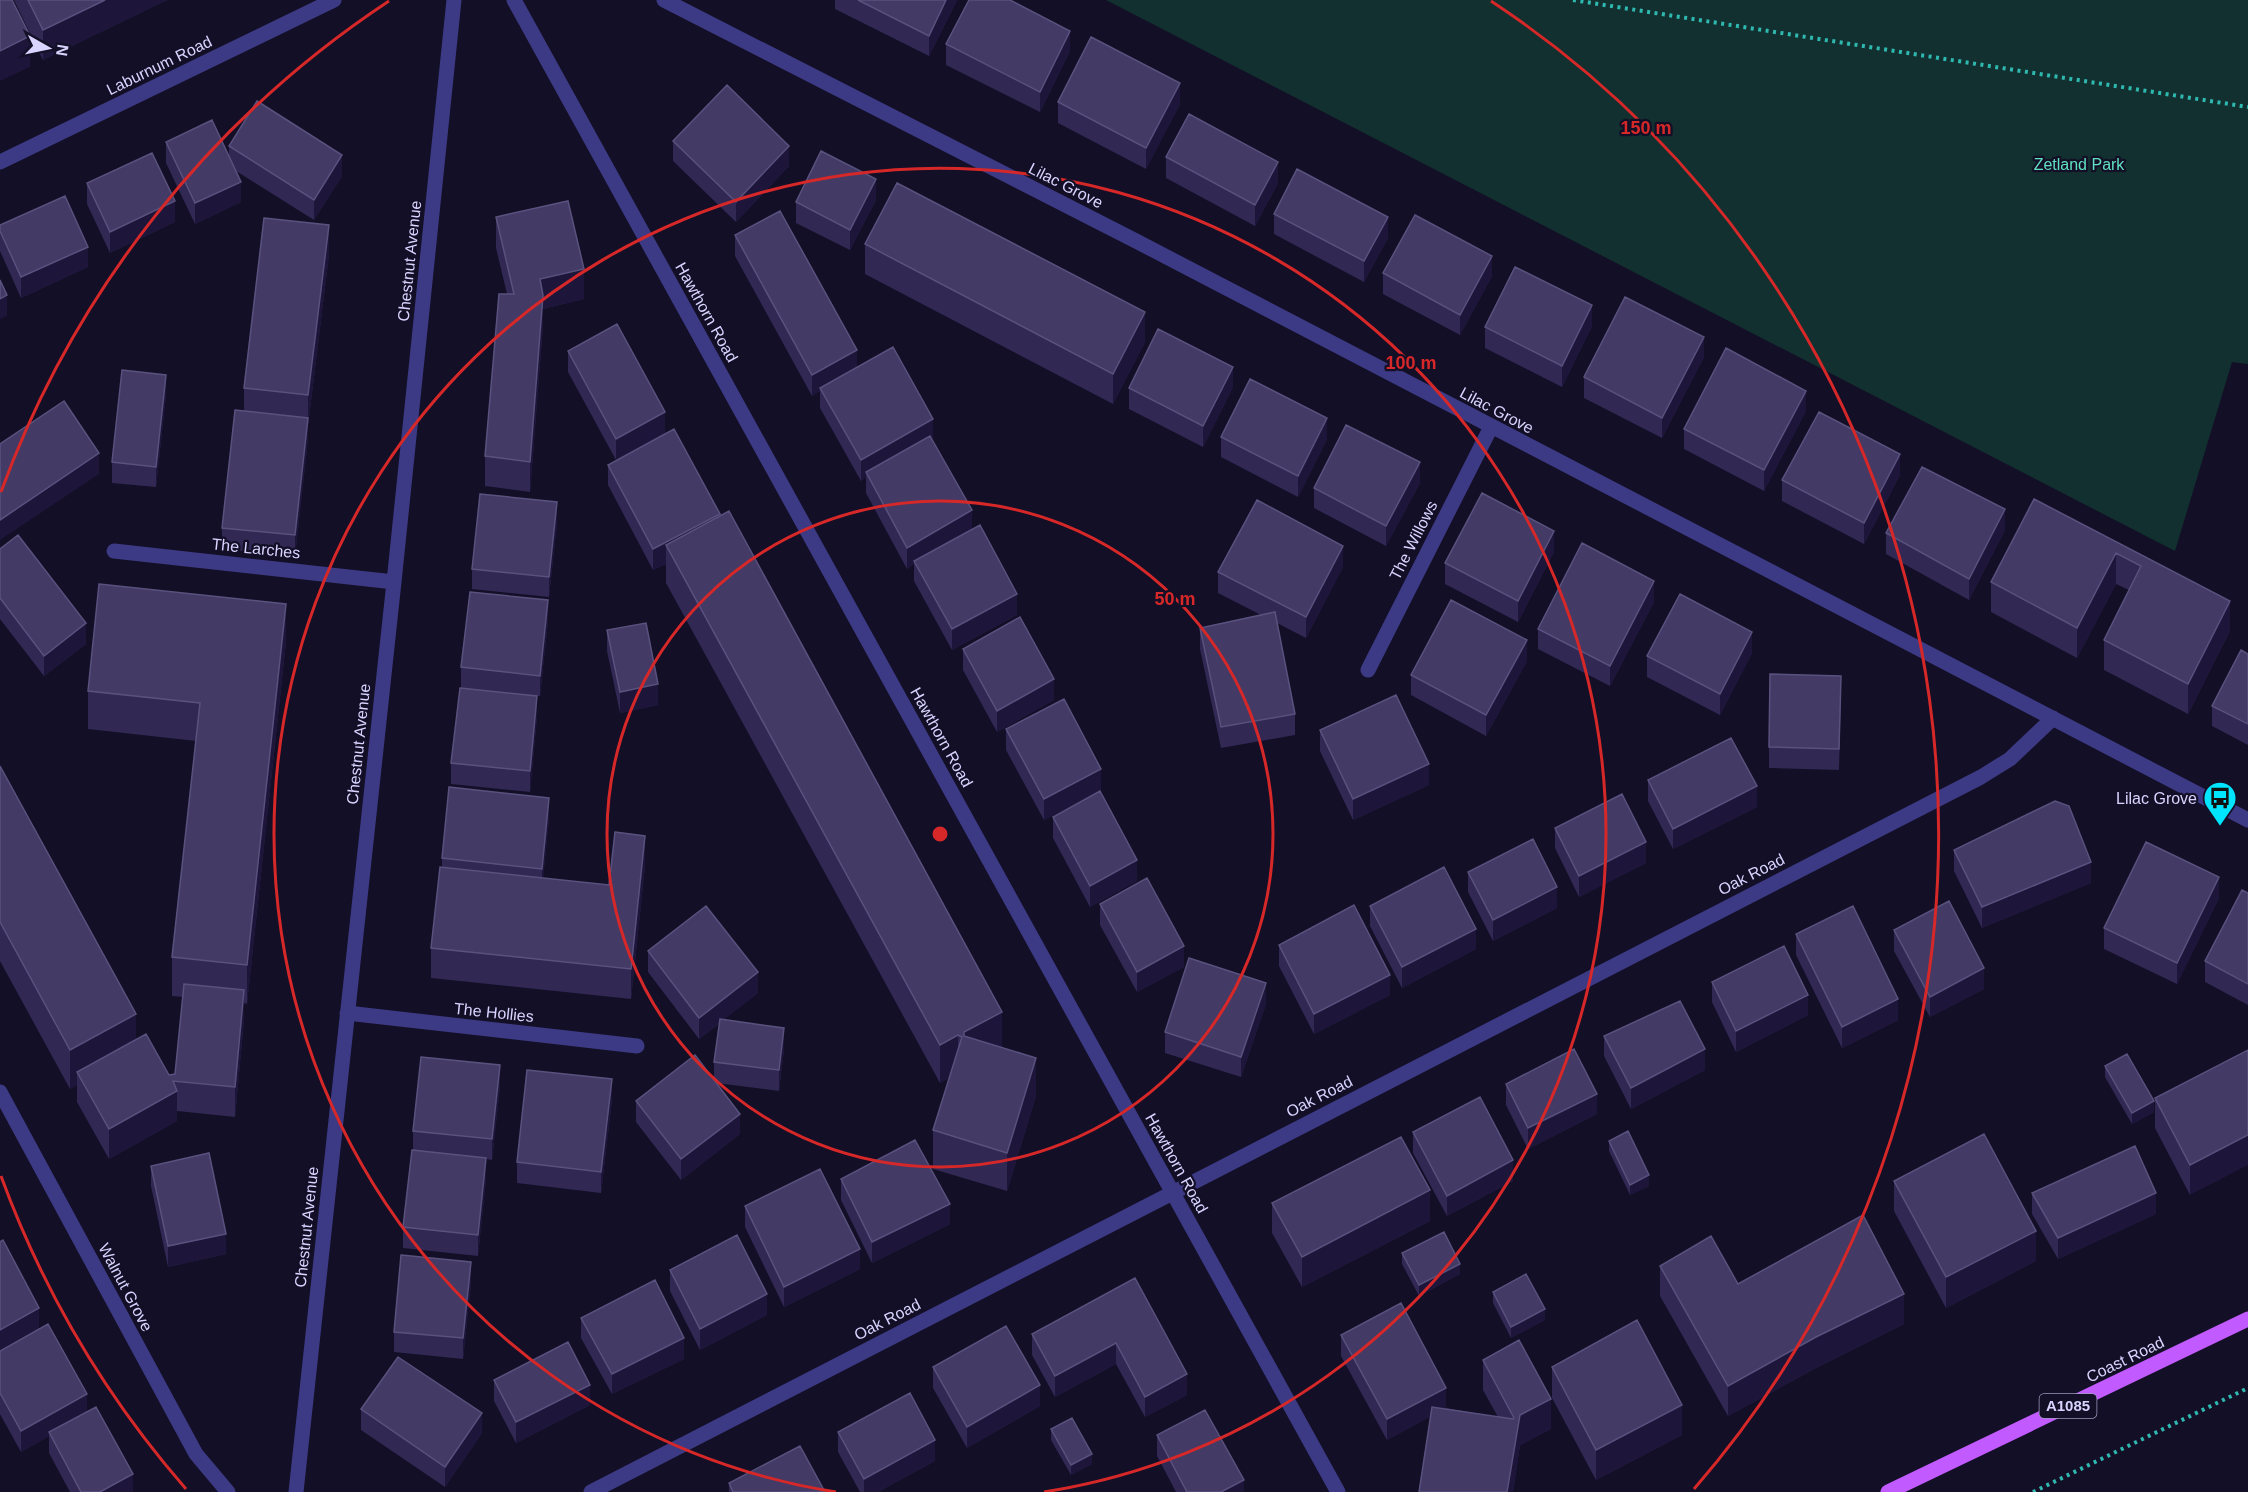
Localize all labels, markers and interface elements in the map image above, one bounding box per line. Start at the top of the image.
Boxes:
north arrow [18,18,78,78]
street label: Laburnum Road [104,33,215,98]
text: N [53,43,72,57]
text: 150 m [1620,118,1672,138]
park label: Zetland Park [2034,156,2125,173]
street label: Lilac Grove [1026,160,1106,211]
street label: Chestnut Avenue [395,200,424,322]
street label: Hawthorn Road [672,260,741,365]
text: 100 m [1385,353,1437,373]
street label: Lilac Grove [1457,384,1537,437]
street label: The Willows [1386,498,1441,583]
street label: The Larches [211,535,301,562]
text: 50 m [1154,589,1196,609]
street label: Chestnut Avenue [344,683,373,805]
street label: Hawthorn Road [907,685,976,790]
bus stop icon: Lilac Grove [2202,780,2238,827]
place label: Lilac Grove [2116,790,2197,807]
centre of rings [930,824,950,844]
street label: Oak Road [1715,851,1787,898]
street label: The Hollies [453,1000,535,1025]
street label: Oak Road [1283,1073,1355,1120]
street label: Hawthorn Road [1142,1111,1211,1216]
street label: Chestnut Avenue [292,1166,321,1288]
street label: Walnut Grove [95,1240,156,1334]
street label: Oak Road [851,1296,923,1343]
street label: Coast Road [2084,1333,2167,1386]
road number: A1085 [2040,1394,2096,1418]

